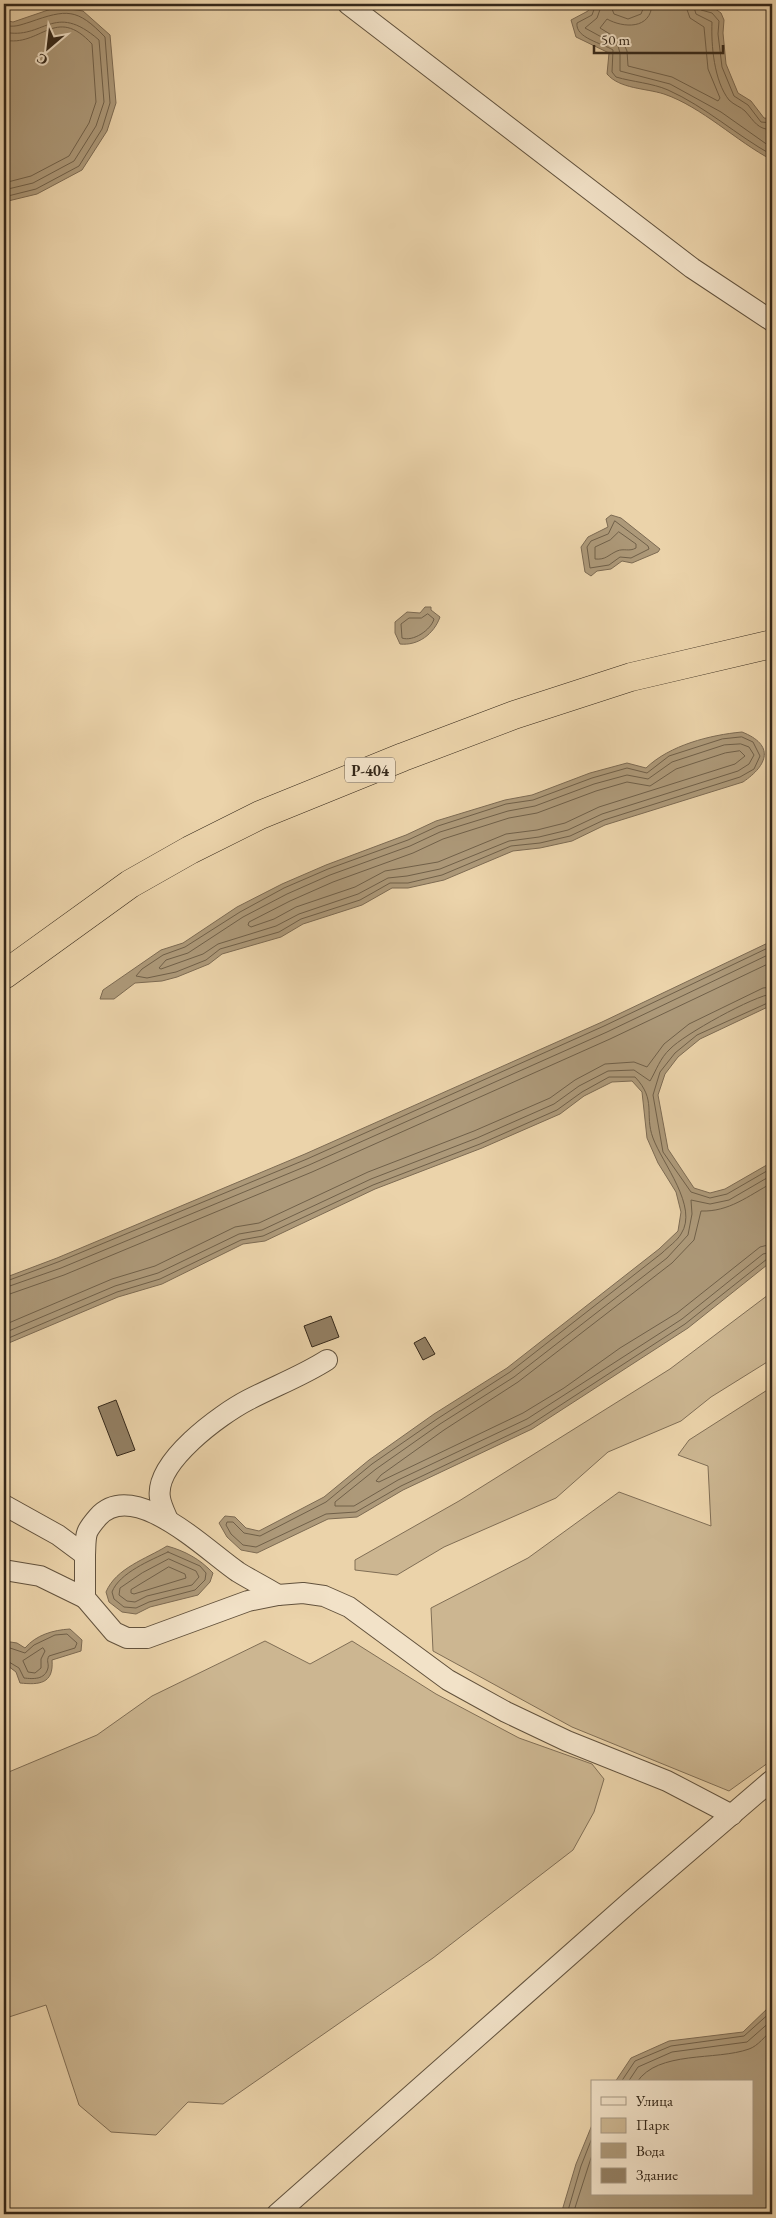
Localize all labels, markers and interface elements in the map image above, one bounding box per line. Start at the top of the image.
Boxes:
north arrow [22,22,72,72]
scale bar [594,22,722,54]
text: 50 m [601,30,630,49]
text: С [33,49,51,70]
road number: Р-404 [345,758,395,782]
legend [591,2080,754,2196]
text: Улица [635,2091,673,2110]
text: Парк [636,2115,669,2134]
text: Вода [636,2141,665,2160]
text: Здание [636,2165,678,2184]

